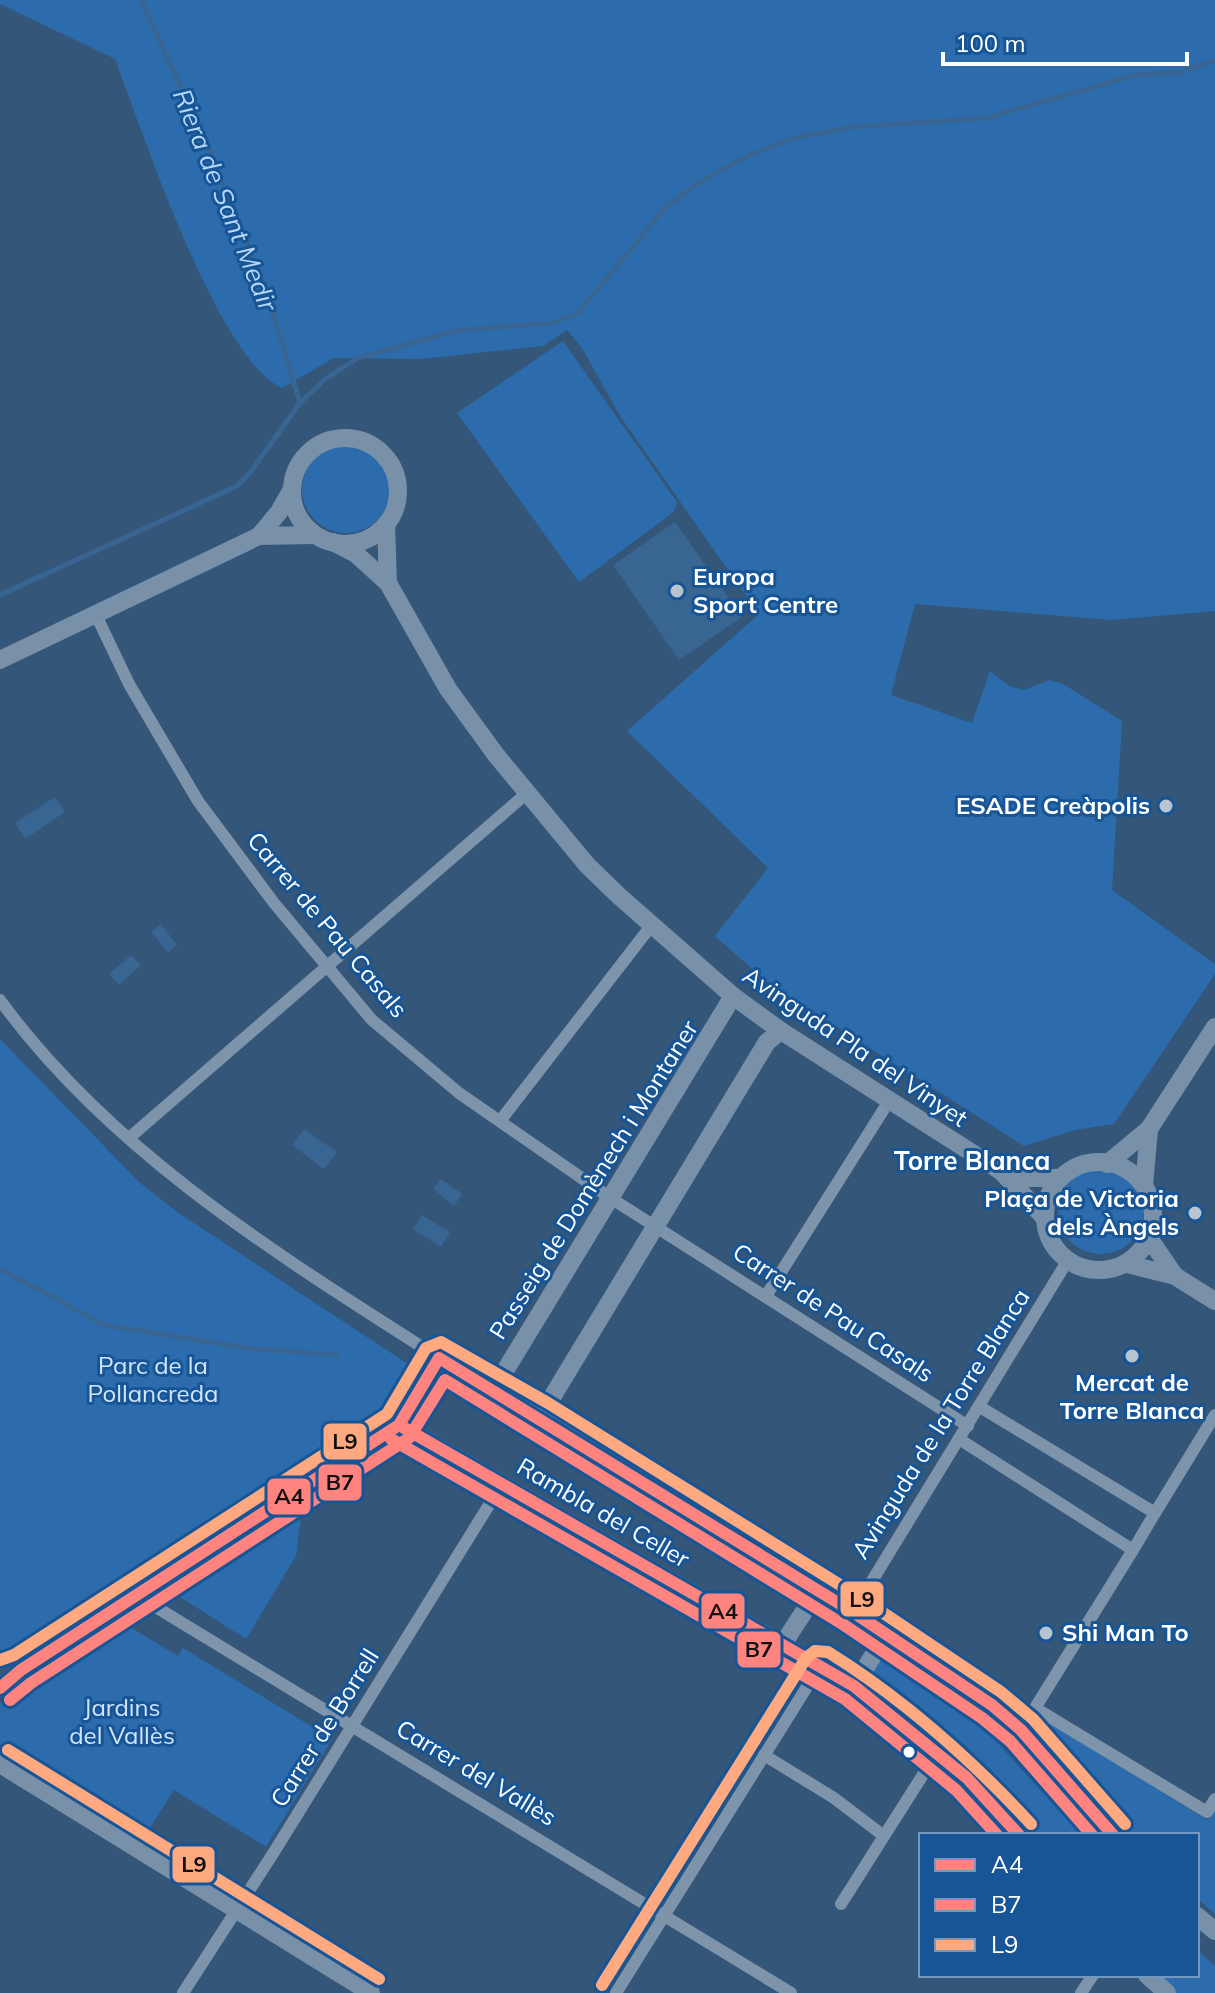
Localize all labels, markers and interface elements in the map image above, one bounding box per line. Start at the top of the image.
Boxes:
scale bar [943,16,1187,66]
text: 100 m [955,28,1026,58]
water label: Riera de Sant Medir [166,84,286,317]
place label: Europa Sport Centre [693,561,838,619]
marker: Europa Sport Centre [668,582,686,600]
place label: ESADE Creàpolis [956,790,1150,820]
marker: ESADE Creàpolis [1157,797,1175,815]
street label: Carrer de Pau Casals [241,825,414,1023]
street label: Avinguda Pla del Vinyet [737,960,974,1133]
street label: Passeig de Domènech i Montaner [482,1014,704,1345]
district label: Torre Blanca [894,1144,1050,1177]
place label: Plaça de Victoria dels Àngels [984,1183,1179,1241]
marker: Plaça de Victoria dels Àngels [1186,1204,1204,1222]
street label: Carrer de Pau Casals [728,1236,940,1388]
street label: Avinguda de la Torre Blanca [845,1283,1036,1564]
marker: Mercat de Torre Blanca [1123,1347,1141,1365]
park label: Parc de la Pollancreda [88,1350,218,1408]
place label: Mercat de Torre Blanca [1060,1367,1204,1425]
line badge: L9 [322,1422,368,1461]
text: L9 [332,1427,358,1455]
street label: Rambla del Celler [512,1451,695,1574]
line badge: B7 [317,1463,363,1502]
text: B7 [326,1468,354,1496]
line badge: A4 [266,1477,312,1516]
text: A4 [274,1482,304,1510]
line badge: L9 [839,1580,885,1618]
text: L9 [849,1585,875,1613]
line badge: A4 [700,1592,746,1630]
text: A4 [708,1597,738,1625]
place label: Shi Man To [1062,1617,1189,1647]
marker: Shi Man To [1037,1624,1055,1642]
line badge: B7 [736,1630,782,1669]
text: B7 [745,1635,773,1663]
street label: Carrer de Borrell [263,1643,385,1812]
park label: Jardins del Vallès [69,1692,175,1750]
street label: Carrer del Vallès [391,1713,562,1832]
unlabelled marker [901,1744,917,1760]
legend [919,1833,1199,1977]
line badge: L9 [171,1845,216,1884]
text: A4 [991,1849,1023,1879]
text: L9 [181,1850,207,1878]
text: B7 [991,1889,1022,1919]
text: L9 [991,1929,1018,1959]

